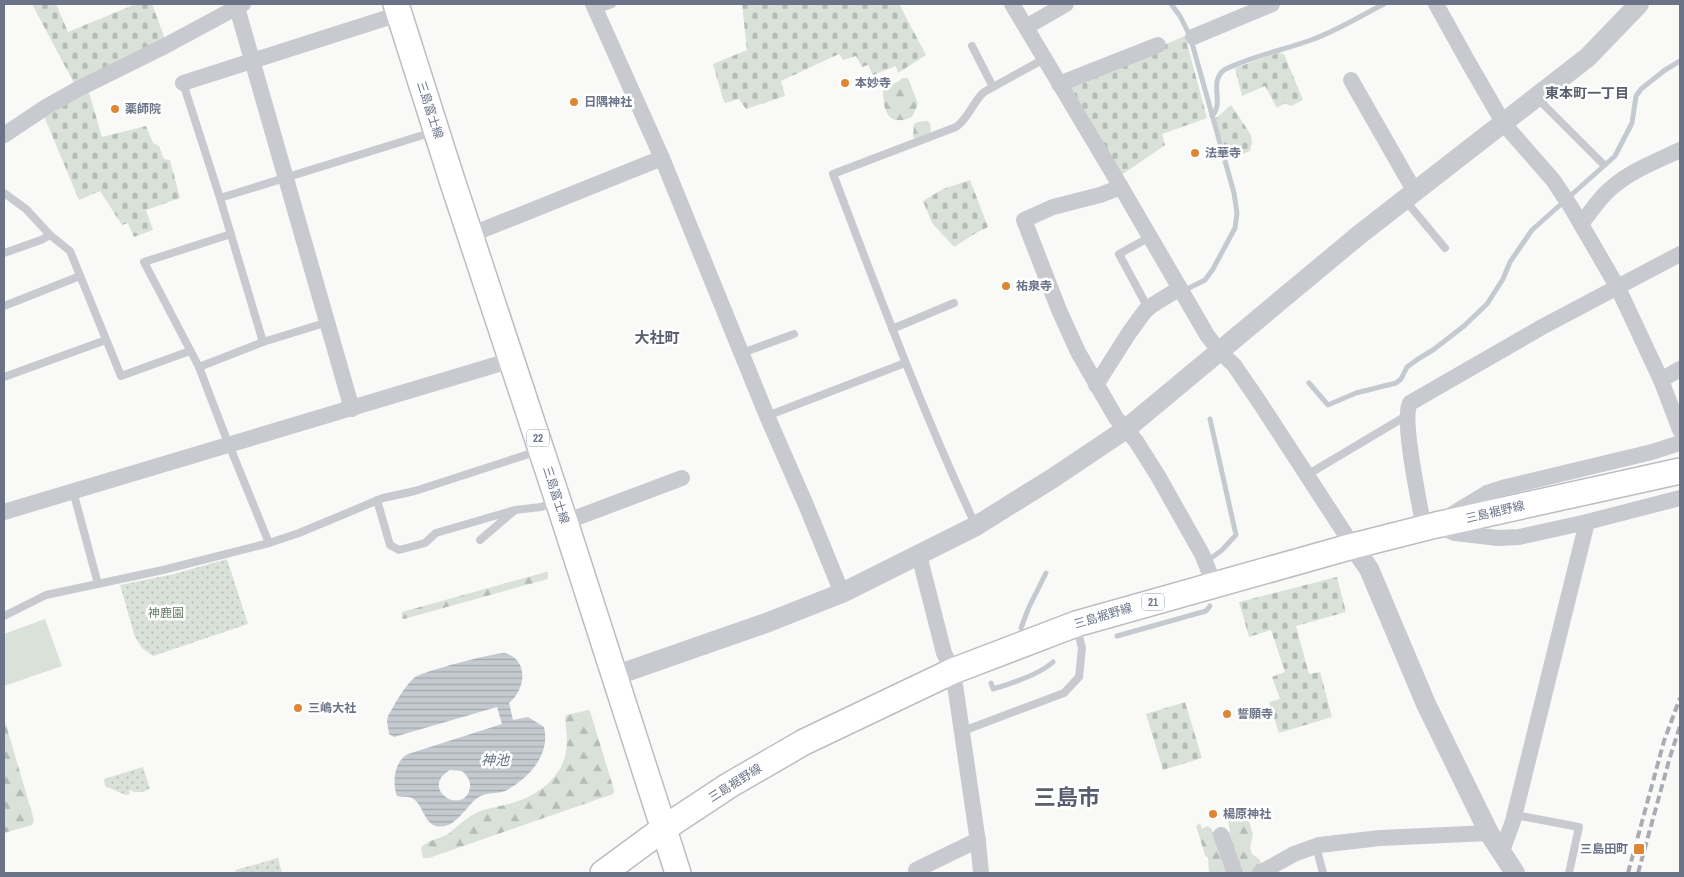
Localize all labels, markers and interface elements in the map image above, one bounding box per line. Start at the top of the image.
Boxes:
place label: 本妙寺 [855,75,891,91]
marker: 本妙寺 [839,77,851,89]
street label: 三島富士線 [413,79,447,141]
district label: 東本町一丁目 [1545,84,1629,102]
place label: 日隅神社 [584,94,632,110]
marker: 日隅神社 [568,96,580,108]
place label: 薬師院 [125,101,161,117]
marker: 薬師院 [109,103,121,115]
place label: 法華寺 [1205,145,1241,161]
marker: 法華寺 [1189,147,1201,159]
place label: 祐泉寺 [1016,278,1052,294]
marker: 祐泉寺 [1000,280,1012,292]
district label: 大社町 [634,327,680,348]
road number: 22 [527,429,549,446]
street label: 三島富士線 [539,464,573,526]
street label: 三島裾野線 [1464,497,1526,527]
road number: 21 [1142,594,1164,610]
street label: 三島裾野線 [1072,600,1134,632]
park label: 神鹿園 [148,605,184,621]
place label: 三嶋大社 [308,700,356,716]
marker: 三嶋大社 [292,702,304,714]
place label: 誓願寺 [1237,706,1273,722]
marker: 誓願寺 [1221,708,1233,720]
water label: 神池 [481,751,511,769]
street label: 三島裾野線 [705,760,765,806]
district label: 三島市 [1034,782,1100,812]
place label: 楊原神社 [1223,806,1271,822]
marker: 楊原神社 [1207,808,1219,820]
place label: 三島田町 [1580,841,1628,857]
marker: 三島田町 [1632,842,1646,856]

